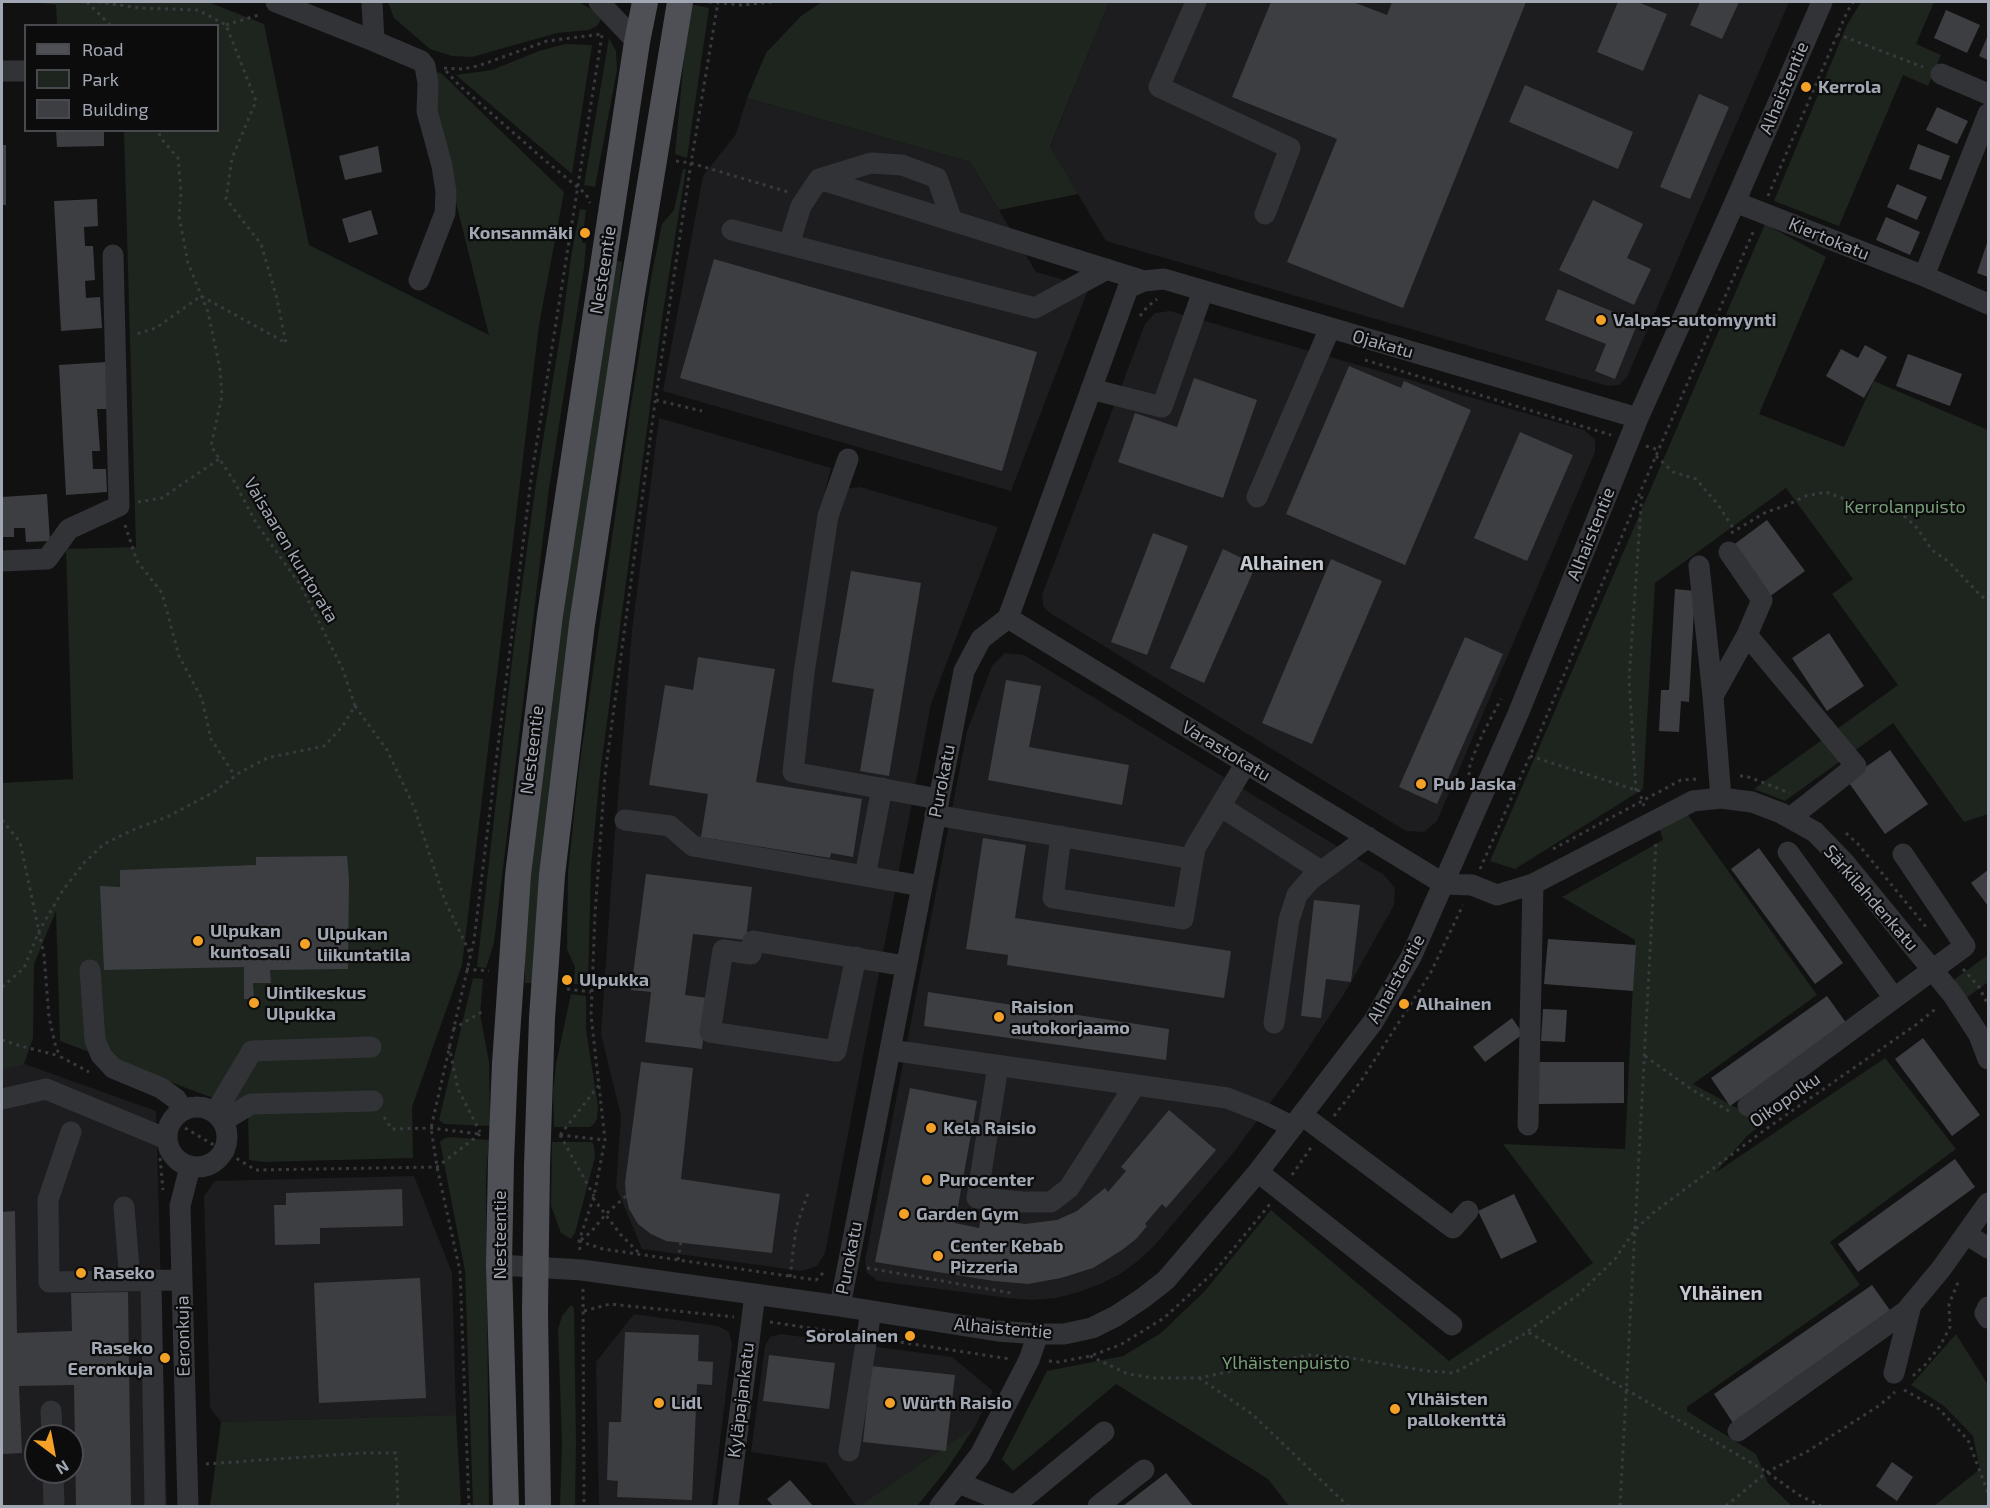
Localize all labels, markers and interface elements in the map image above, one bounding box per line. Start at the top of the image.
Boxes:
legend [24,24,219,132]
text: Road [82,38,123,60]
street label: Alhaistentie [1755,38,1813,138]
text: Park [82,68,119,90]
place label: Kerrola [1818,76,1881,98]
marker: Kerrola [1799,80,1813,94]
text: Building [82,98,149,120]
street label: Kiertokatu [1785,213,1873,265]
place label: Konsanmäki [469,222,573,244]
street label: Nesteentie [585,224,621,316]
marker: Konsanmäki [578,226,592,240]
place label: Valpas-automyynti [1613,309,1777,331]
marker: Valpas-automyynti [1594,313,1608,327]
street label: Ojakatu [1350,325,1416,363]
street label: Vaisaaren kuntorata [239,473,343,627]
street label: Alhaistentie [1563,484,1619,584]
park label: Kerrolanpuisto [1844,496,1966,518]
district label: Alhainen [1240,551,1324,575]
street label: Nesteentie [516,704,548,796]
street label: Varastokatu [1178,716,1274,786]
street label: Purokatu [924,742,960,820]
place label: Pub Jaska [1433,773,1516,795]
marker: Pub Jaska [1414,777,1428,791]
street label: Särkilahdenkatu [1819,841,1923,955]
place label: Ulpukan kuntosali [210,920,290,962]
place label: Ulpukan liikuntatila [317,923,411,966]
street label: Alhaistentie [1363,931,1429,1027]
marker: Ulpukan kuntosali [191,934,205,948]
marker: Ulpukan liikuntatila [298,937,312,951]
place label: Ulpukka [579,969,649,991]
marker: Ulpukka [560,973,574,987]
place label: Uintikeskus Ulpukka [266,982,366,1024]
place label: Alhainen [1416,993,1491,1015]
marker: Uintikeskus Ulpukka [247,996,261,1010]
place label: Raision autokorjaamo [1011,996,1130,1038]
marker: Alhainen [1397,997,1411,1011]
marker: Raision autokorjaamo [992,1010,1006,1024]
street label: Oikopolku [1746,1068,1824,1132]
place label: Kela Raisio [943,1117,1036,1139]
marker: Kela Raisio [924,1121,938,1135]
place label: Purocenter [939,1169,1034,1191]
marker: Purocenter [920,1173,934,1187]
street label: Nesteentie [489,1190,511,1280]
place label: Garden Gym [916,1203,1019,1225]
marker: Garden Gym [897,1207,911,1221]
street label: Purokatu [831,1219,867,1297]
place label: Center Kebab Pizzeria [950,1235,1064,1278]
marker: Center Kebab Pizzeria [931,1249,945,1263]
place label: Raseko [93,1262,155,1284]
marker: Raseko [74,1266,88,1280]
district label: Ylhäinen [1679,1281,1763,1305]
street label: Eeronkuja [171,1295,195,1377]
street label: Alhaistentie [953,1313,1053,1343]
place label: Sorolainen [806,1325,898,1347]
marker: Sorolainen [903,1329,917,1343]
place label: Raseko Eeronkuja [68,1337,153,1380]
street label: Kyläpajankatu [723,1341,759,1459]
marker: Raseko Eeronkuja [158,1351,172,1365]
park label: Ylhäistenpuisto [1222,1352,1350,1374]
place label: Ylhäisten pallokenttä [1407,1388,1506,1430]
place label: Lidl [671,1392,702,1414]
place label: Würth Raisio [902,1392,1012,1414]
marker: Lidl [652,1396,666,1410]
marker: Würth Raisio [883,1396,897,1410]
marker: Ylhäisten pallokenttä [1388,1402,1402,1416]
north arrow [24,1424,84,1484]
text: N [53,1457,73,1479]

